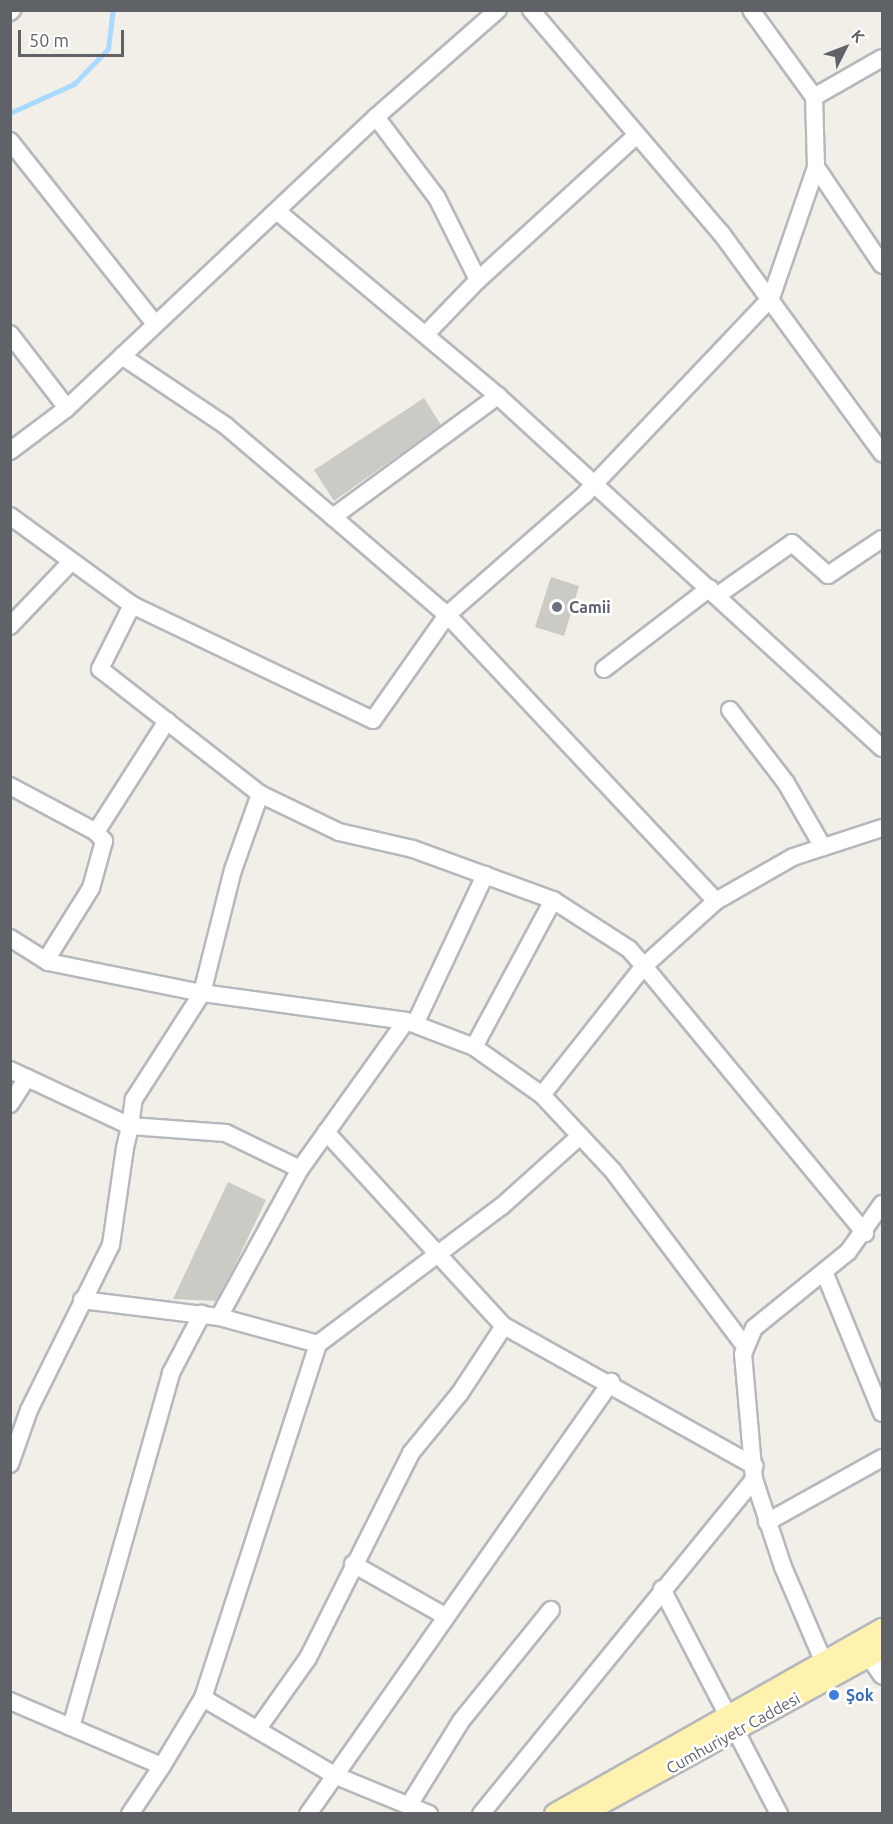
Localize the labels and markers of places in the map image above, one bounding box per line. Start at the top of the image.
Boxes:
place label: Camii [569,597,611,617]
marker: Camii [550,600,564,614]
place label: Şok [846,1685,874,1705]
marker: Şok [827,1688,841,1702]

